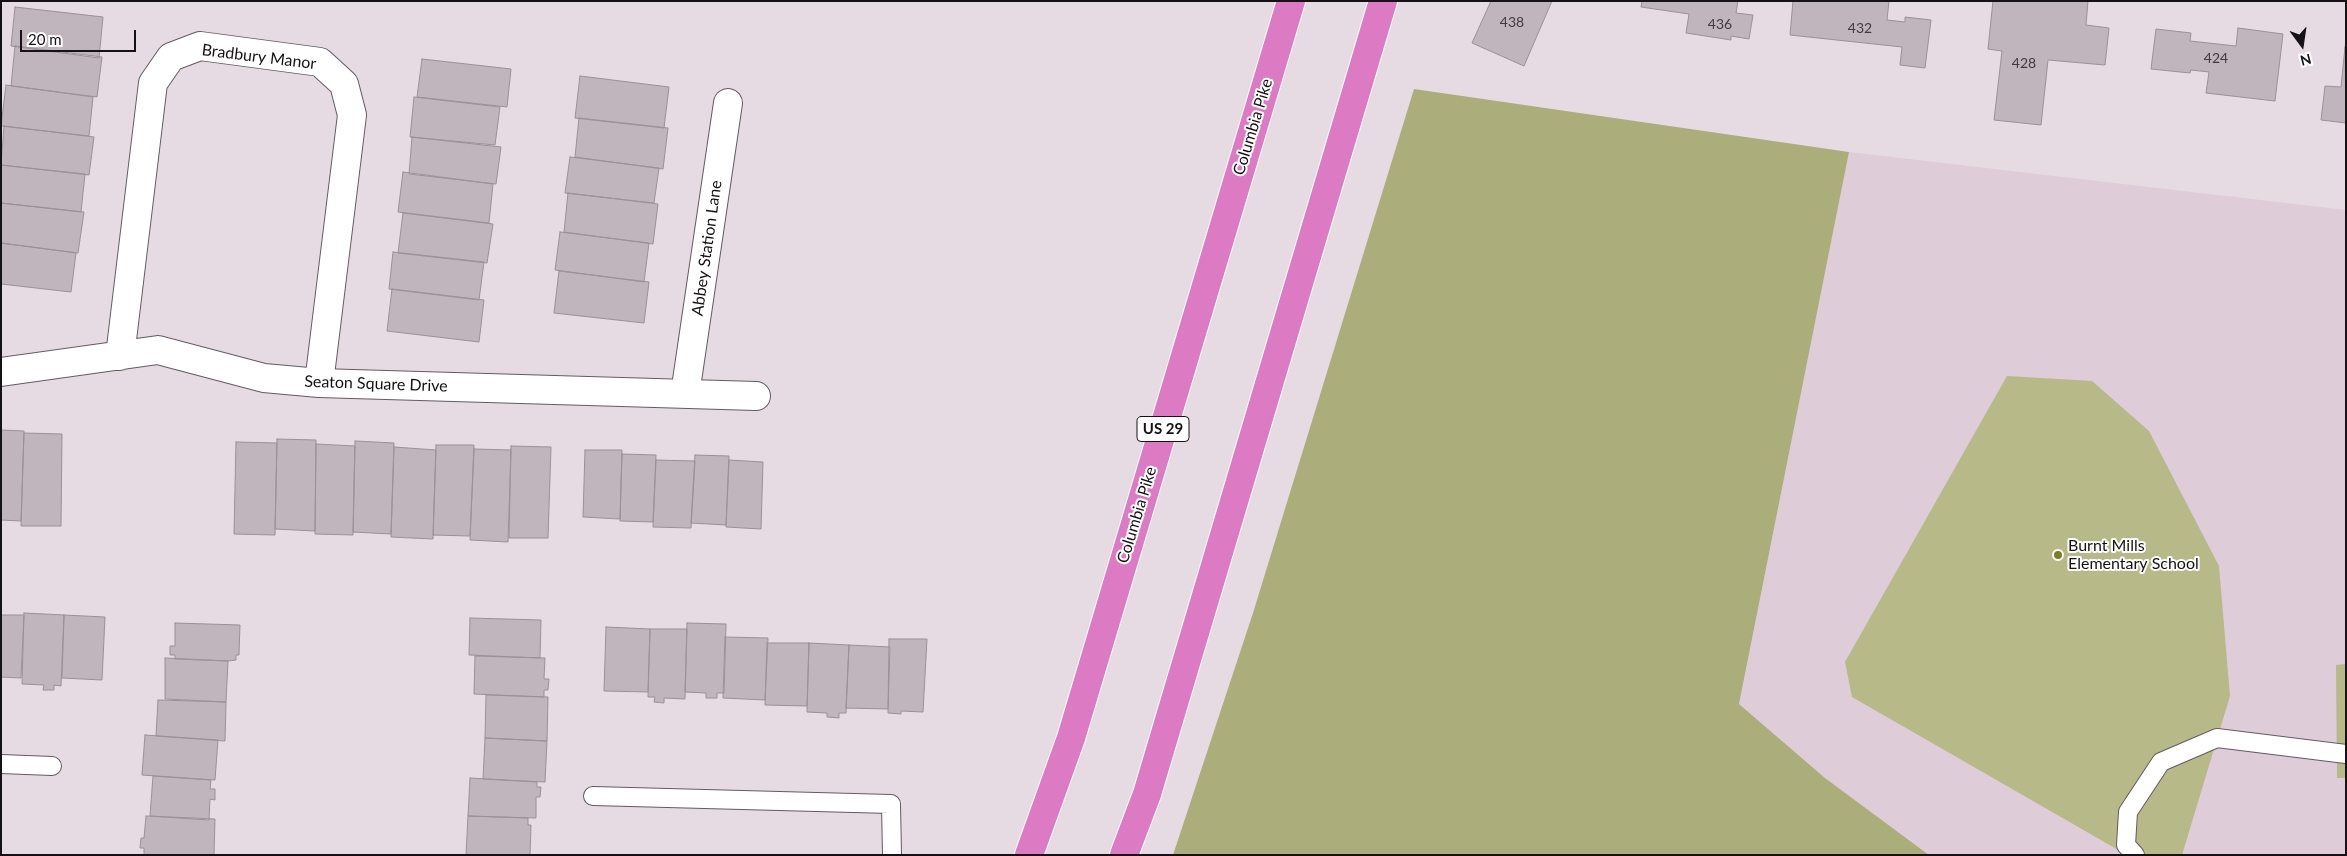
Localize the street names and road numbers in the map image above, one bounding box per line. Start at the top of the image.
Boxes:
street label: Bradbury Manor [201,40,317,74]
street label: Columbia Pike [1229,76,1277,178]
street label: Abbey Station Lane [688,179,726,317]
street label: Seaton Square Drive [304,372,448,396]
road number: US 29 [1137,416,1189,442]
street label: Columbia Pike [1113,464,1161,566]

